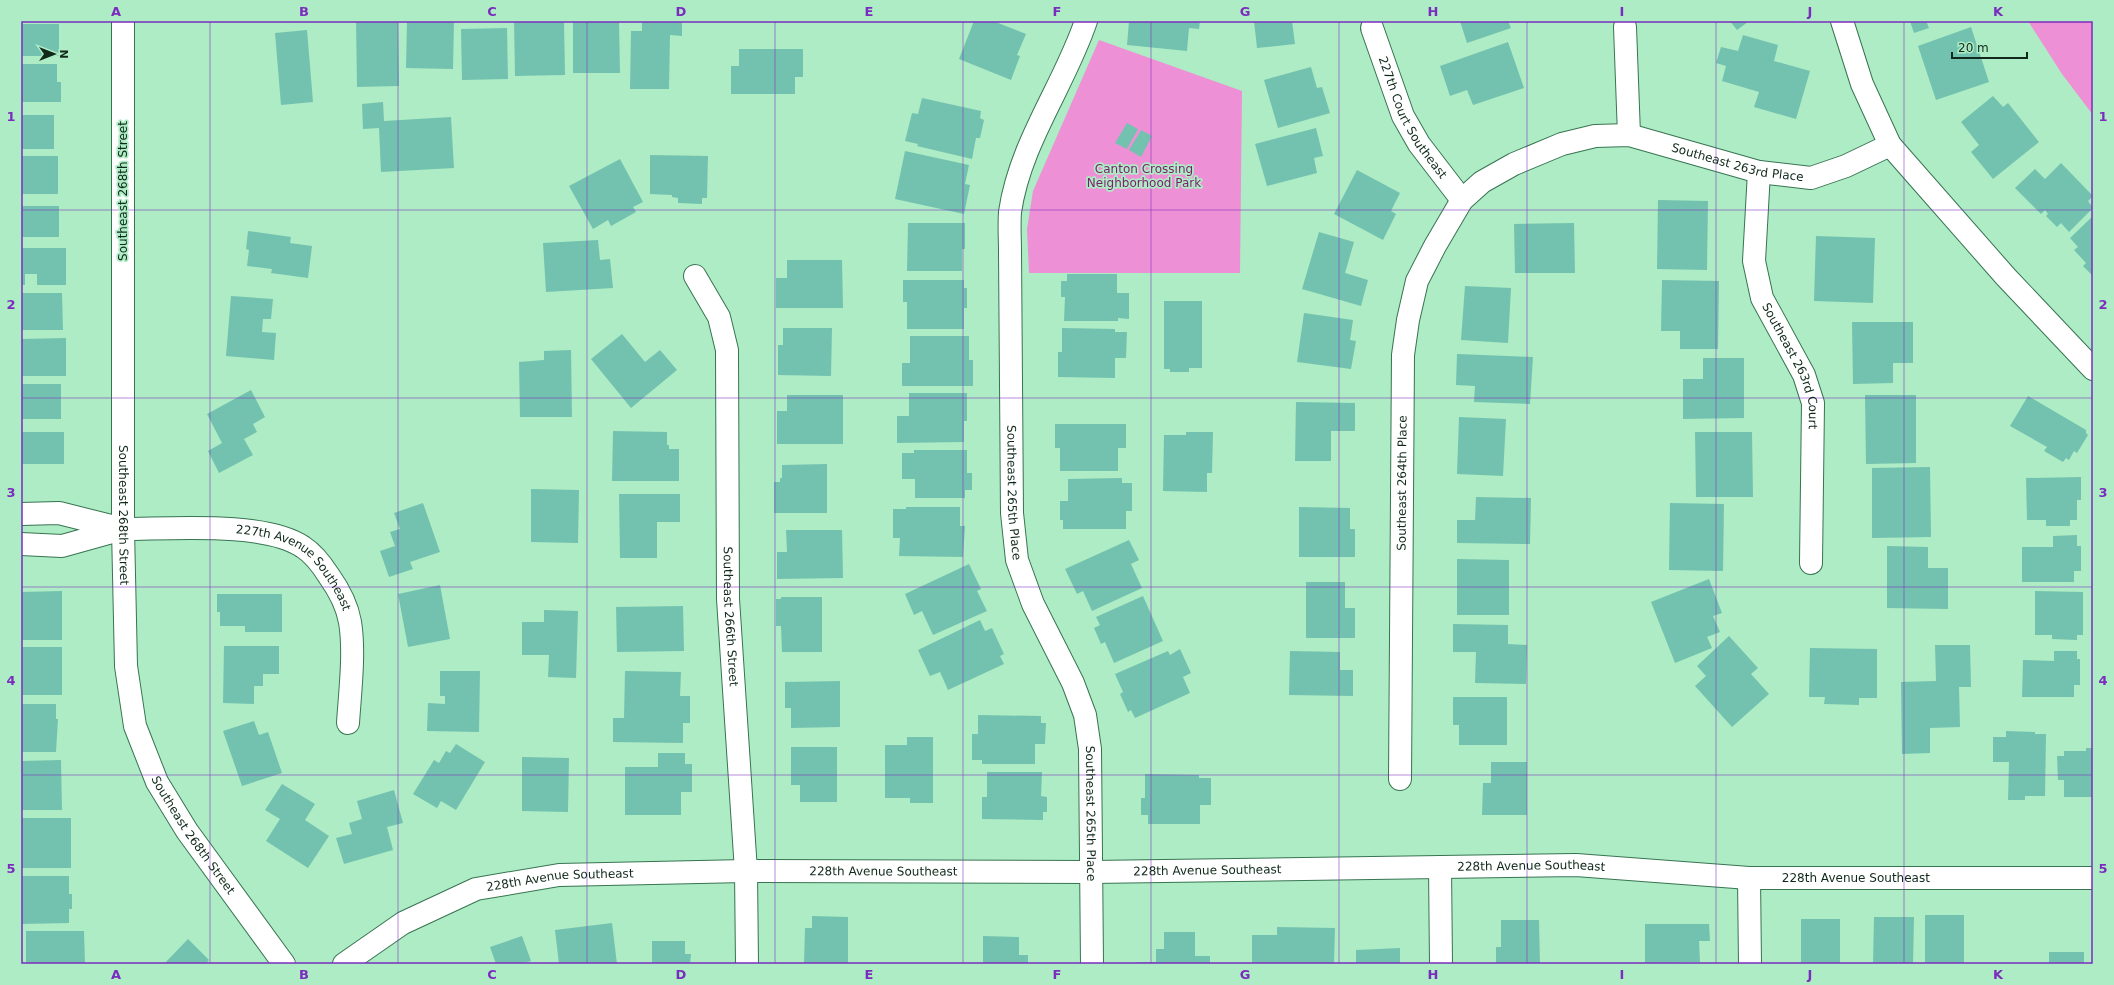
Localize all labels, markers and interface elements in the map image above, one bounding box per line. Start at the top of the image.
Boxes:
text: A [111,4,121,19]
text: B [299,4,309,19]
text: C [487,4,497,19]
text: D [676,4,687,19]
text: E [865,4,873,19]
text: F [1053,4,1061,19]
text: G [1240,4,1250,19]
text: H [1428,4,1438,19]
text: I [1620,4,1624,19]
text: J [1807,4,1812,19]
text: K [1993,4,2004,19]
north arrow [34,34,74,74]
scale bar [1952,34,2027,60]
text: 20 m [1958,41,1989,55]
text: N [57,49,70,59]
street label: 227th Court Southeast [1376,55,1450,182]
text: 1 [6,109,16,124]
text: 1 [2098,109,2108,124]
street label: Southeast 268th Street [116,121,130,261]
street label: Southeast 263rd Place [1670,140,1804,184]
park label: Canton Crossing Neighborhood Park [1087,162,1201,190]
text: 2 [6,297,16,312]
text: 2 [2098,297,2108,312]
street label: Southeast 263rd Court [1759,301,1820,430]
street label: Southeast 264th Place [1395,415,1410,551]
street label: Southeast 265th Place [1004,425,1024,561]
street label: Southeast 268th Street [116,445,131,585]
text: 3 [6,485,16,500]
text: 3 [2098,485,2108,500]
street label: 227th Avenue Southeast [235,522,354,613]
street label: Southeast 266th Street [721,546,741,687]
text: 4 [6,673,16,688]
text: 4 [2098,673,2108,688]
street label: Southeast 265th Place [1083,746,1098,881]
street label: Southeast 268th Street [148,774,238,897]
street label: 228th Avenue Southeast [1457,858,1606,874]
text: 5 [6,861,16,876]
text: 5 [2098,861,2108,876]
street label: 228th Avenue Southeast [1133,862,1282,878]
street label: 228th Avenue Southeast [809,864,958,879]
street label: 228th Avenue Southeast [485,866,634,894]
street label: 228th Avenue Southeast [1782,871,1930,885]
text: A [111,967,121,982]
text: B [299,967,309,982]
text: C [487,967,497,982]
text: D [676,967,687,982]
text: E [865,967,873,982]
text: F [1053,967,1061,982]
text: G [1240,967,1250,982]
text: H [1428,967,1438,982]
text: I [1620,967,1624,982]
text: J [1807,967,1812,982]
text: K [1993,967,2004,982]

